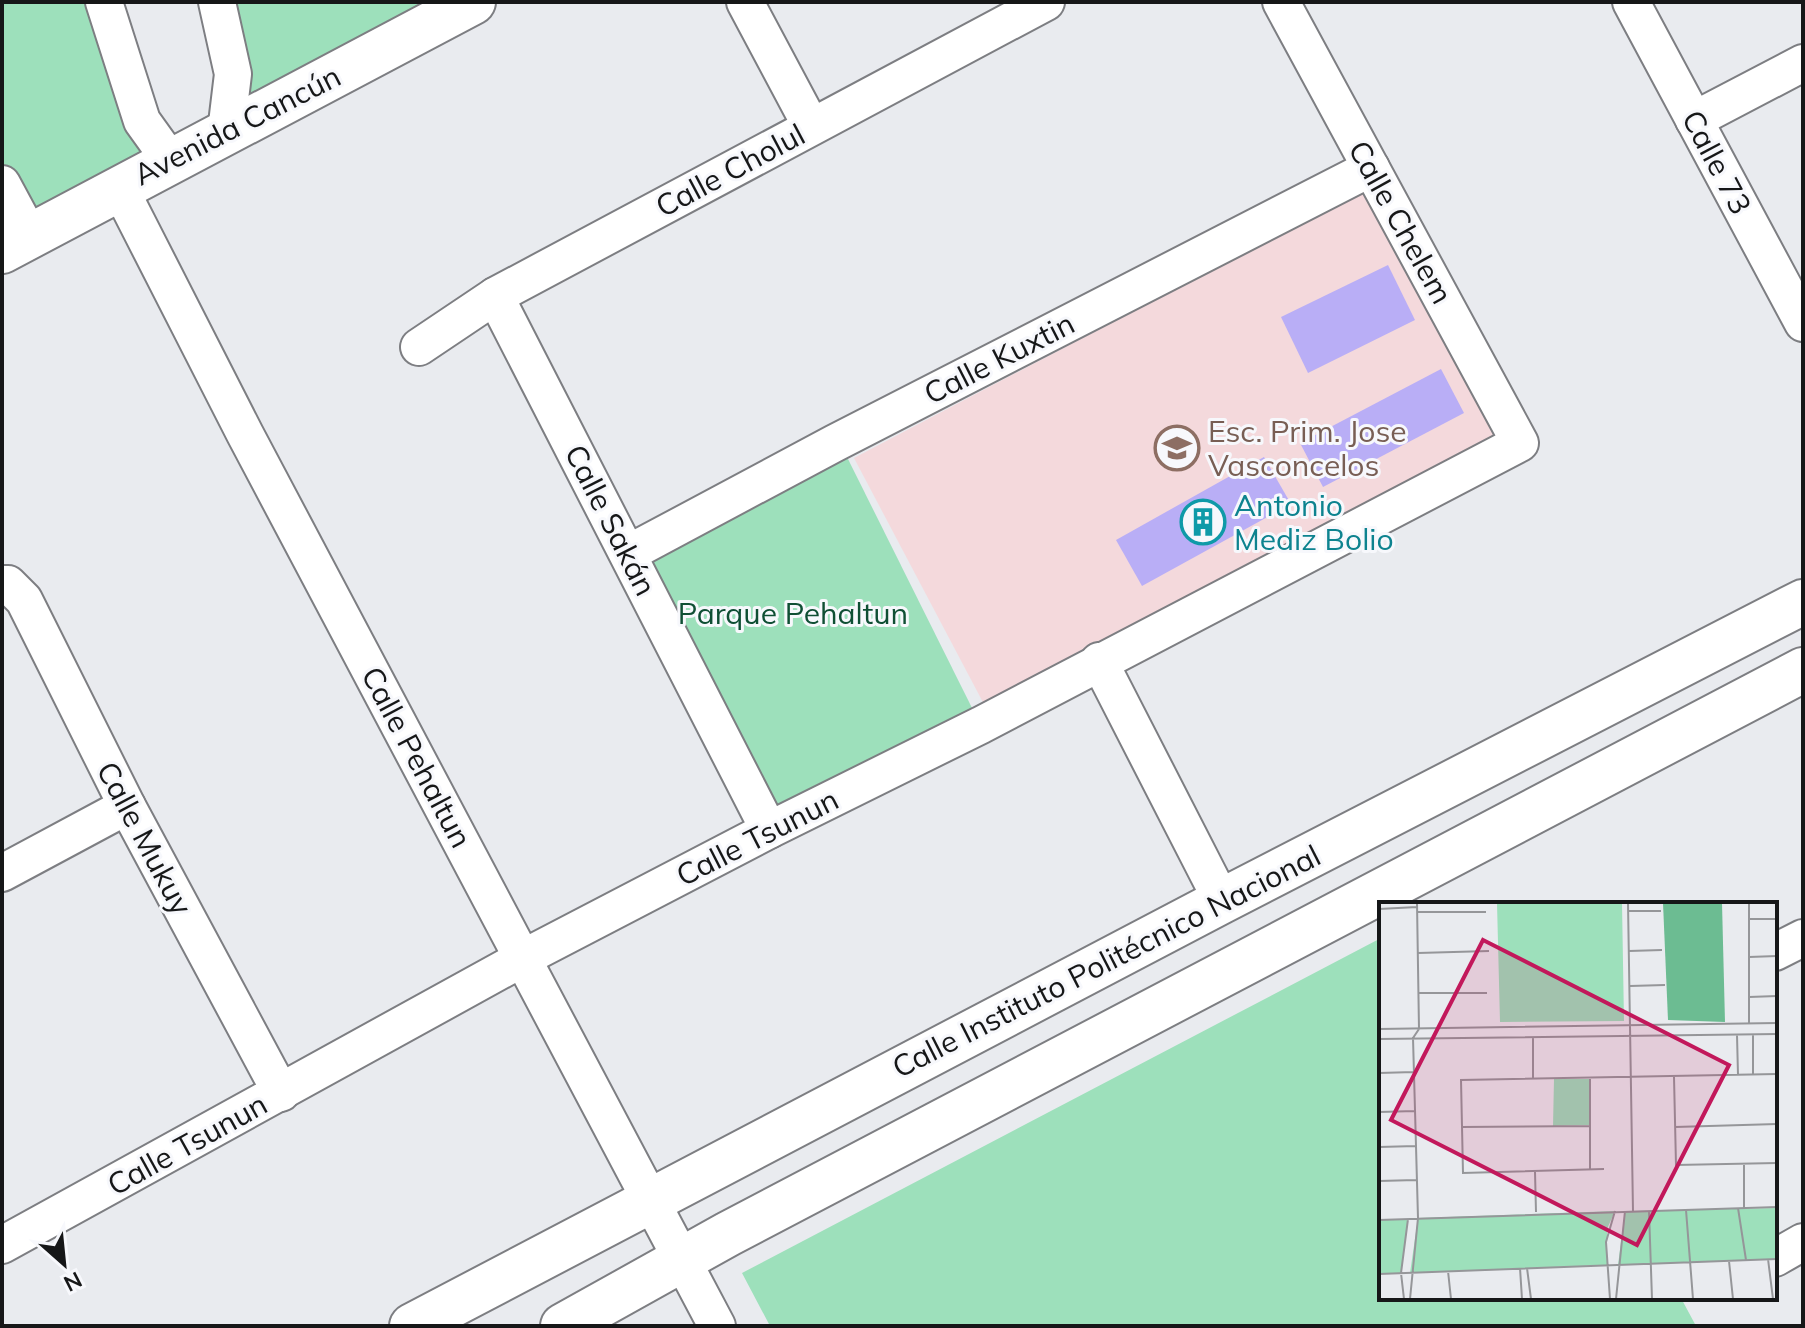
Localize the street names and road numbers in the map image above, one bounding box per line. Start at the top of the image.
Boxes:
street label: Avenida Cancún [127,57,347,193]
street label: Calle 73 [1674,103,1760,221]
street label: Calle Cholul [649,115,811,225]
street label: Calle Chelem [1341,134,1461,310]
street label: Calle Kuxtin [917,304,1081,412]
street label: Calle Sakán [557,438,665,602]
street label: Calle Pehaltun [353,660,481,854]
street label: Calle Mukuy [89,755,201,921]
street label: Calle Tsunun [670,780,844,894]
street label: Calle Instituto Politécnico Nacional [886,836,1326,1086]
street label: Calle Tsunun [100,1084,274,1204]

